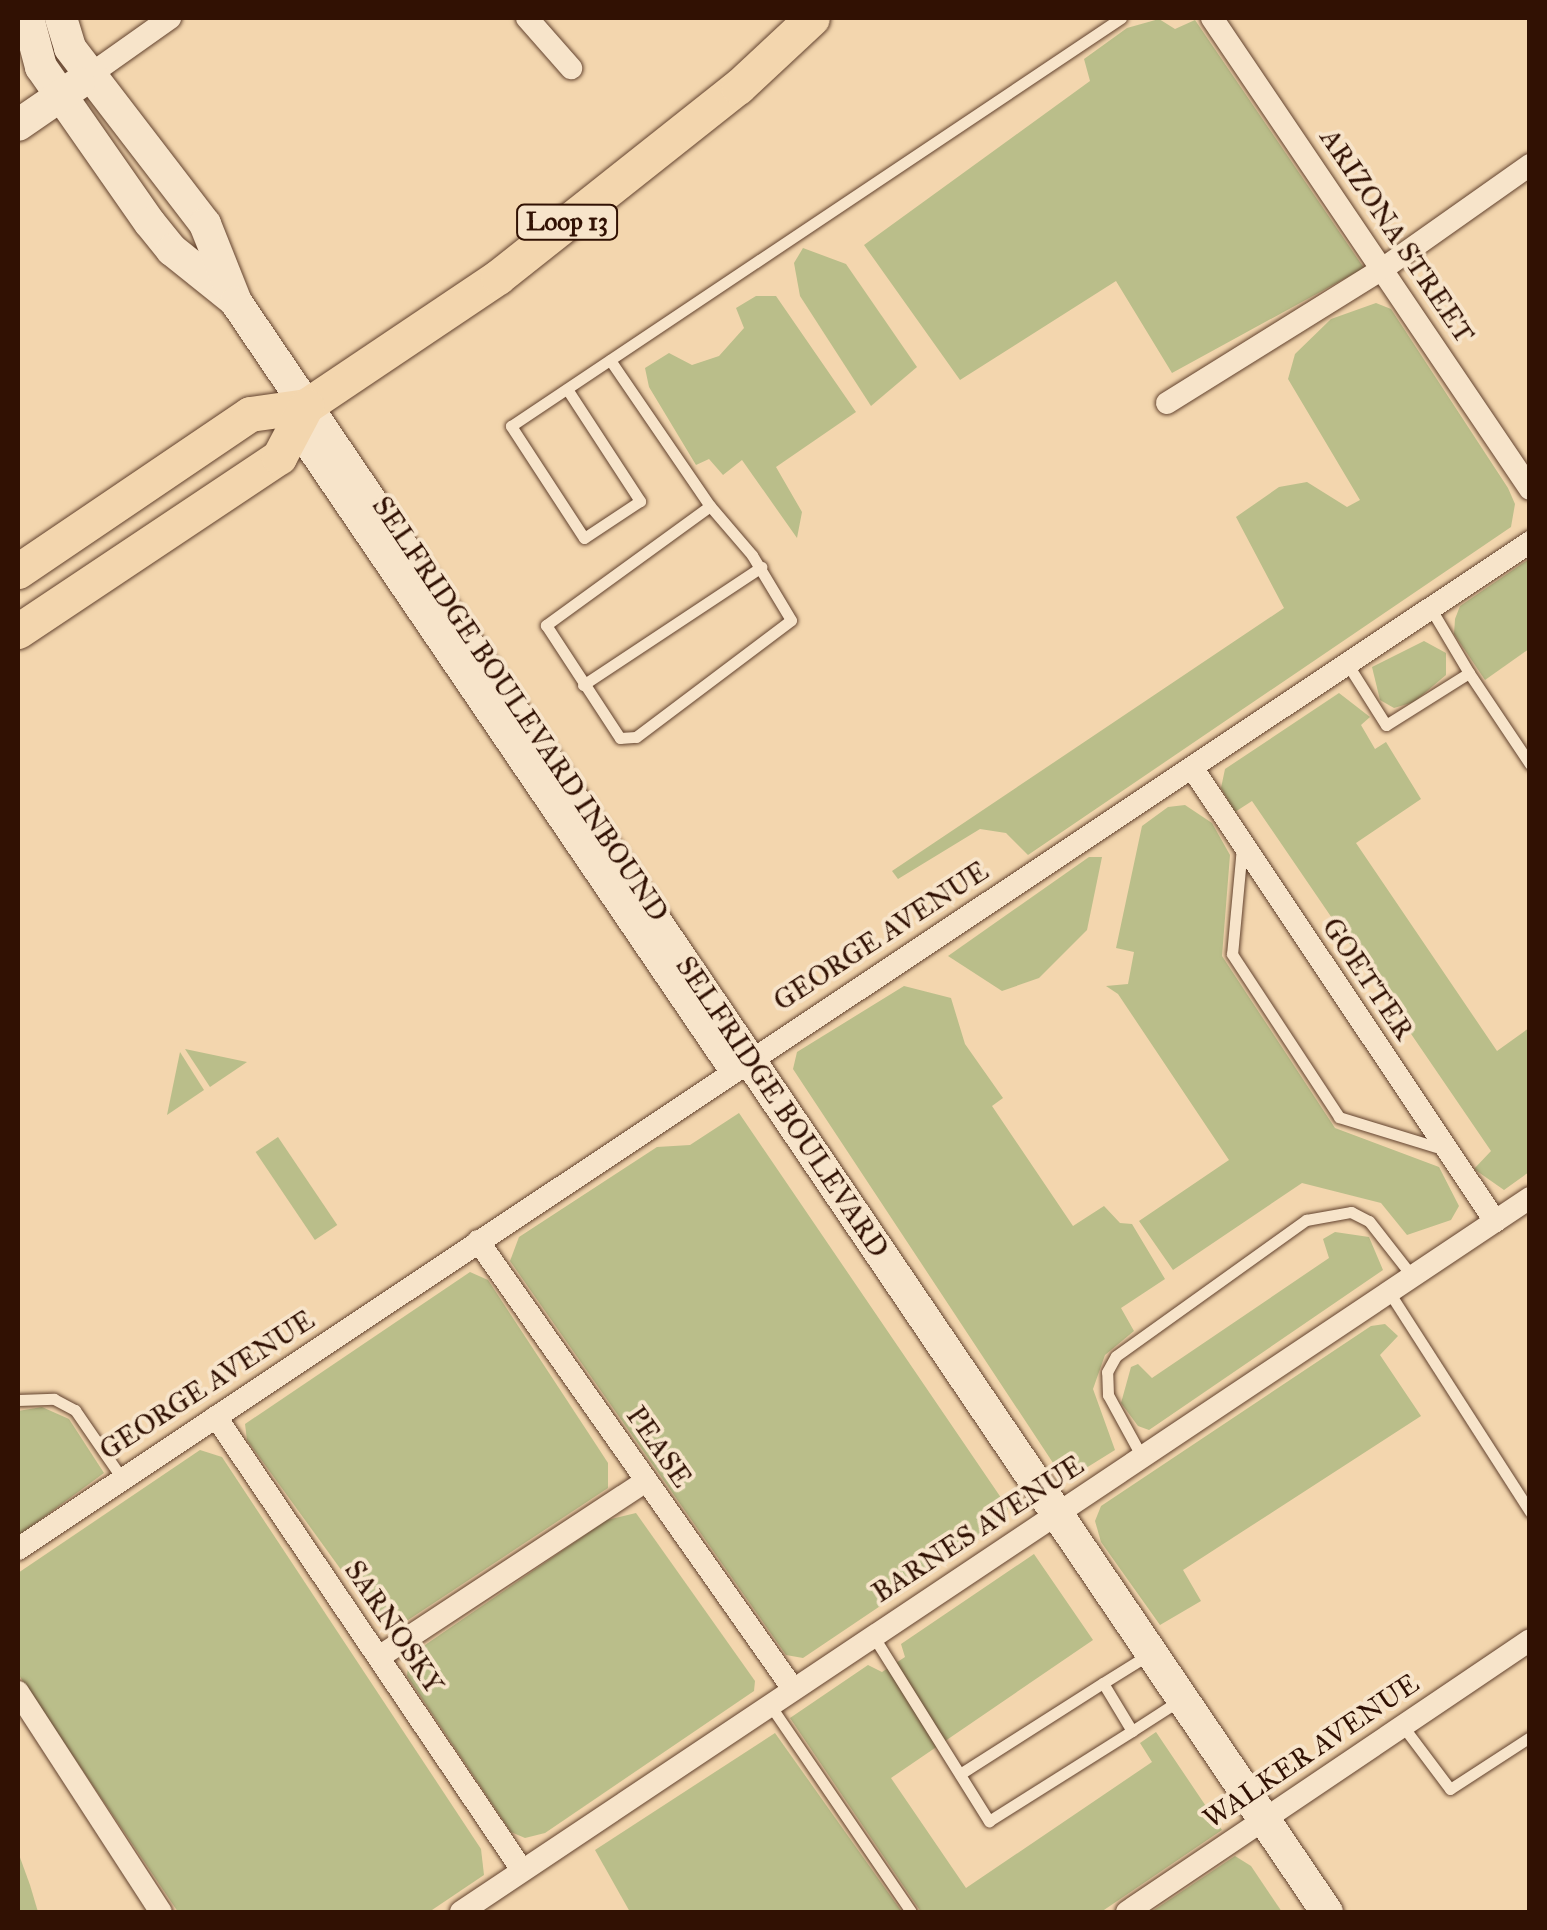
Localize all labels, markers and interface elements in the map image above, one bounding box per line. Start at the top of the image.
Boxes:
street label: ARIZONA STREET [1313,122,1481,350]
road number: Loop 13 [514,202,620,242]
street label: SELFRIDGE BOULEVARD INBOUND [365,490,675,928]
street label: GEORGE AVENUE [767,854,995,1018]
street label: GOETTER [1315,912,1421,1046]
street label: SELFRIDGE BOULEVARD [669,950,895,1264]
street label: GEORGE AVENUE [93,1303,321,1467]
street label: PEASE [619,1400,699,1494]
street label: BARNES AVENUE [866,1448,1090,1610]
street label: SARNOSKY [337,1554,451,1700]
street label: WALKER AVENUE [1197,1666,1425,1836]

